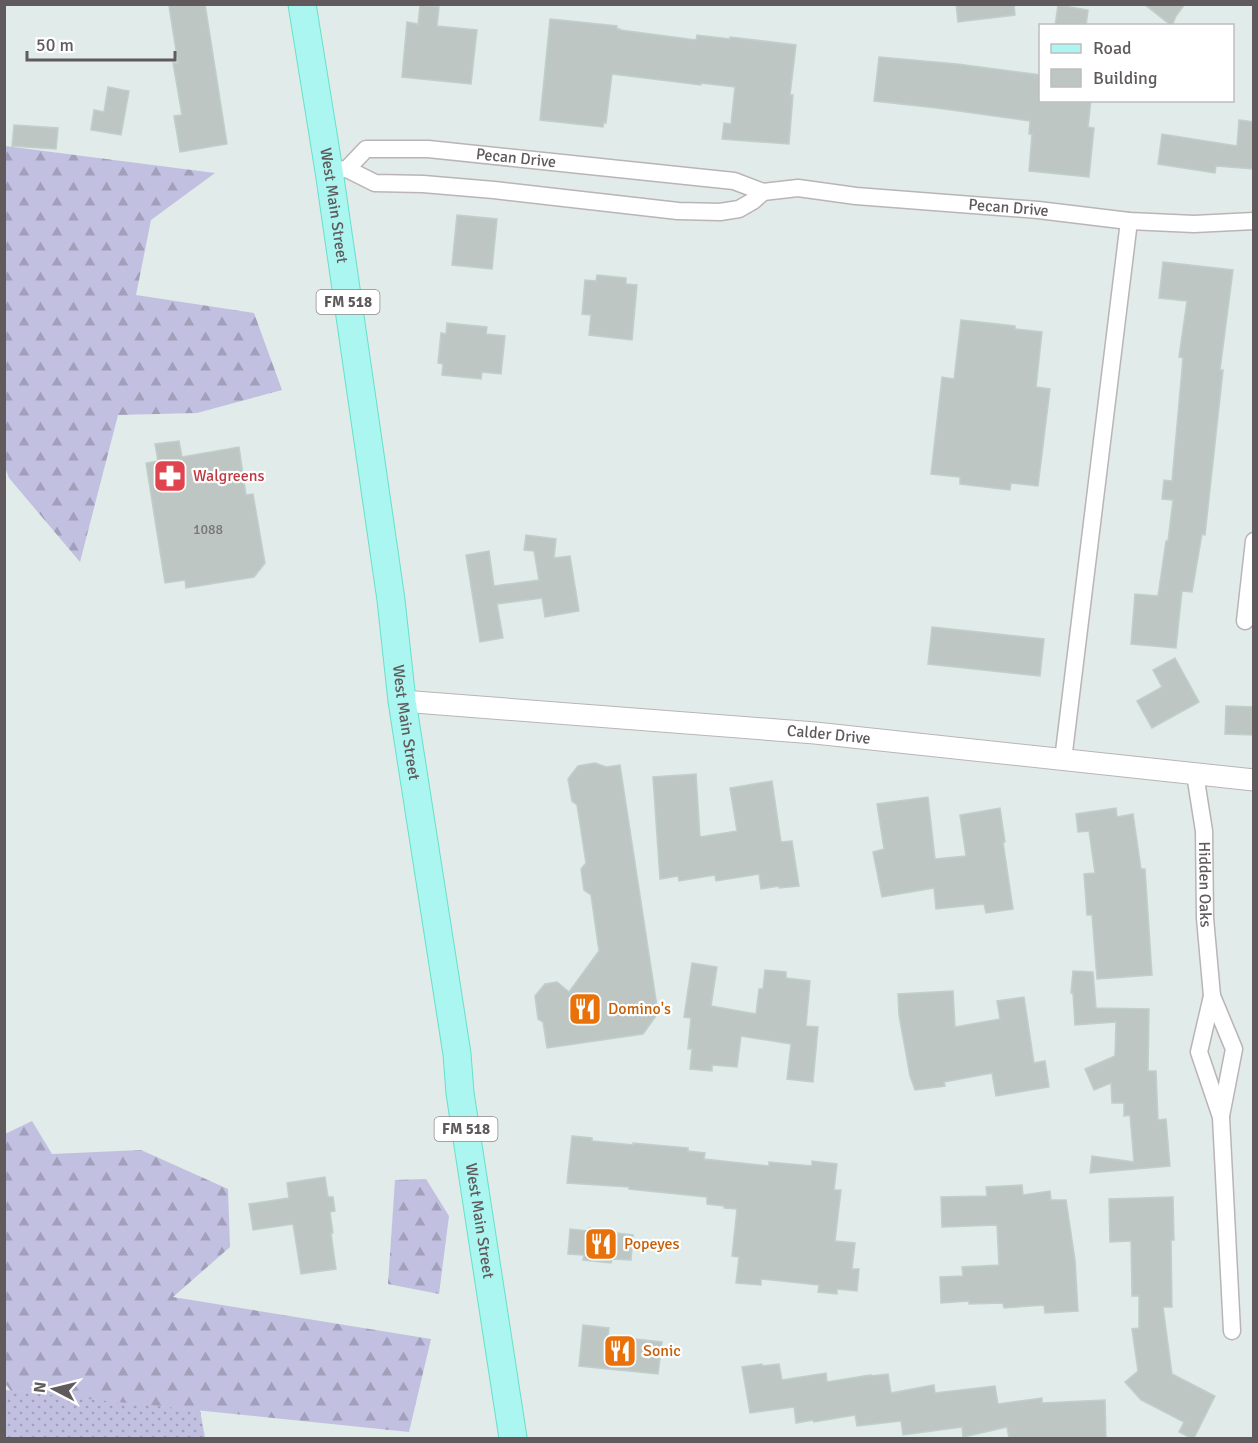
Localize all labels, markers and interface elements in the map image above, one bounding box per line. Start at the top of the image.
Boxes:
scale bar [27,24,176,62]
legend [1039,24,1234,102]
text: 50 m [36,34,74,56]
text: Road [1093,37,1132,59]
text: Building [1093,67,1157,89]
street label: Pecan Drive [475,144,557,172]
street label: West Main Street [315,146,352,265]
street label: Pecan Drive [968,195,1050,221]
road number: FM 518 [316,290,380,314]
pharmacy icon: Walgreens [152,458,188,494]
place label: Walgreens [193,466,265,486]
house number: 1088 [193,521,223,538]
street label: West Main Street [388,664,424,782]
street label: Calder Drive [786,721,872,749]
street label: Hidden Oaks [1194,841,1216,928]
restaurant icon: Domino's [567,991,603,1027]
place label: Domino's [608,999,671,1019]
road number: FM 518 [434,1117,498,1141]
street label: West Main Street [461,1162,498,1280]
restaurant icon: Popeyes [583,1226,619,1262]
place label: Popeyes [624,1234,680,1254]
restaurant icon: Sonic [602,1333,638,1369]
place label: Sonic [643,1341,681,1361]
north arrow [24,1359,84,1419]
text: N [30,1381,51,1394]

